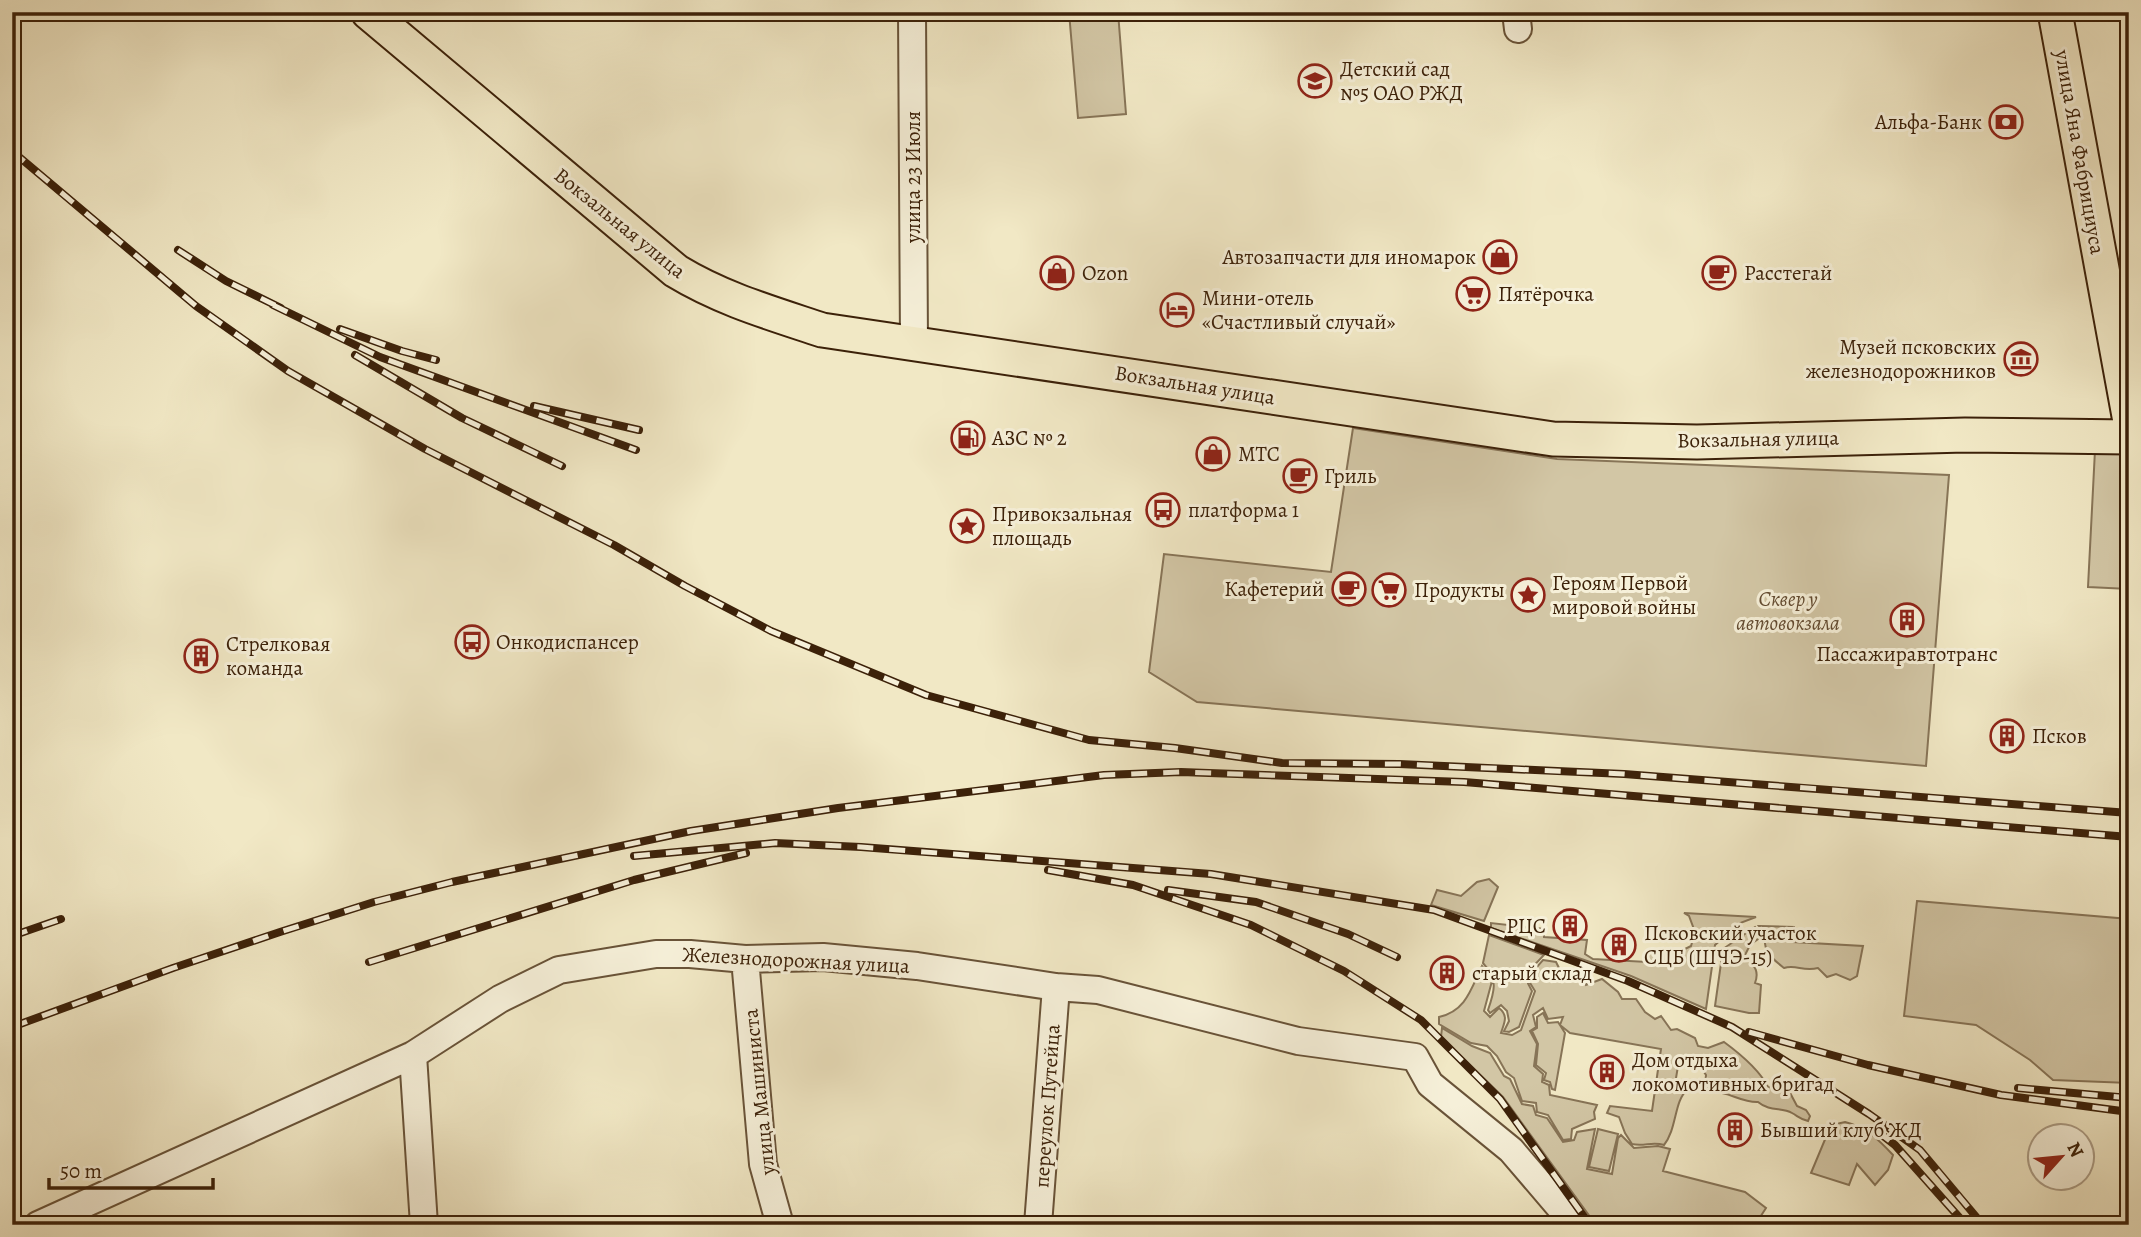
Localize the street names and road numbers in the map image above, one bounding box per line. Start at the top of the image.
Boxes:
street label: улица Яна Фабрициуса [2048,47,2112,257]
street label: улица 23 Июля [899,111,927,244]
street label: Вокзальная улица [548,161,692,285]
street label: Вокзальная улица [1113,359,1277,412]
street label: Вокзальная улица [1677,424,1840,454]
street label: Железнодорожная улица [682,940,911,980]
street label: улица Машиниста [736,1007,782,1178]
street label: переулок Путейца [1027,1023,1067,1189]

